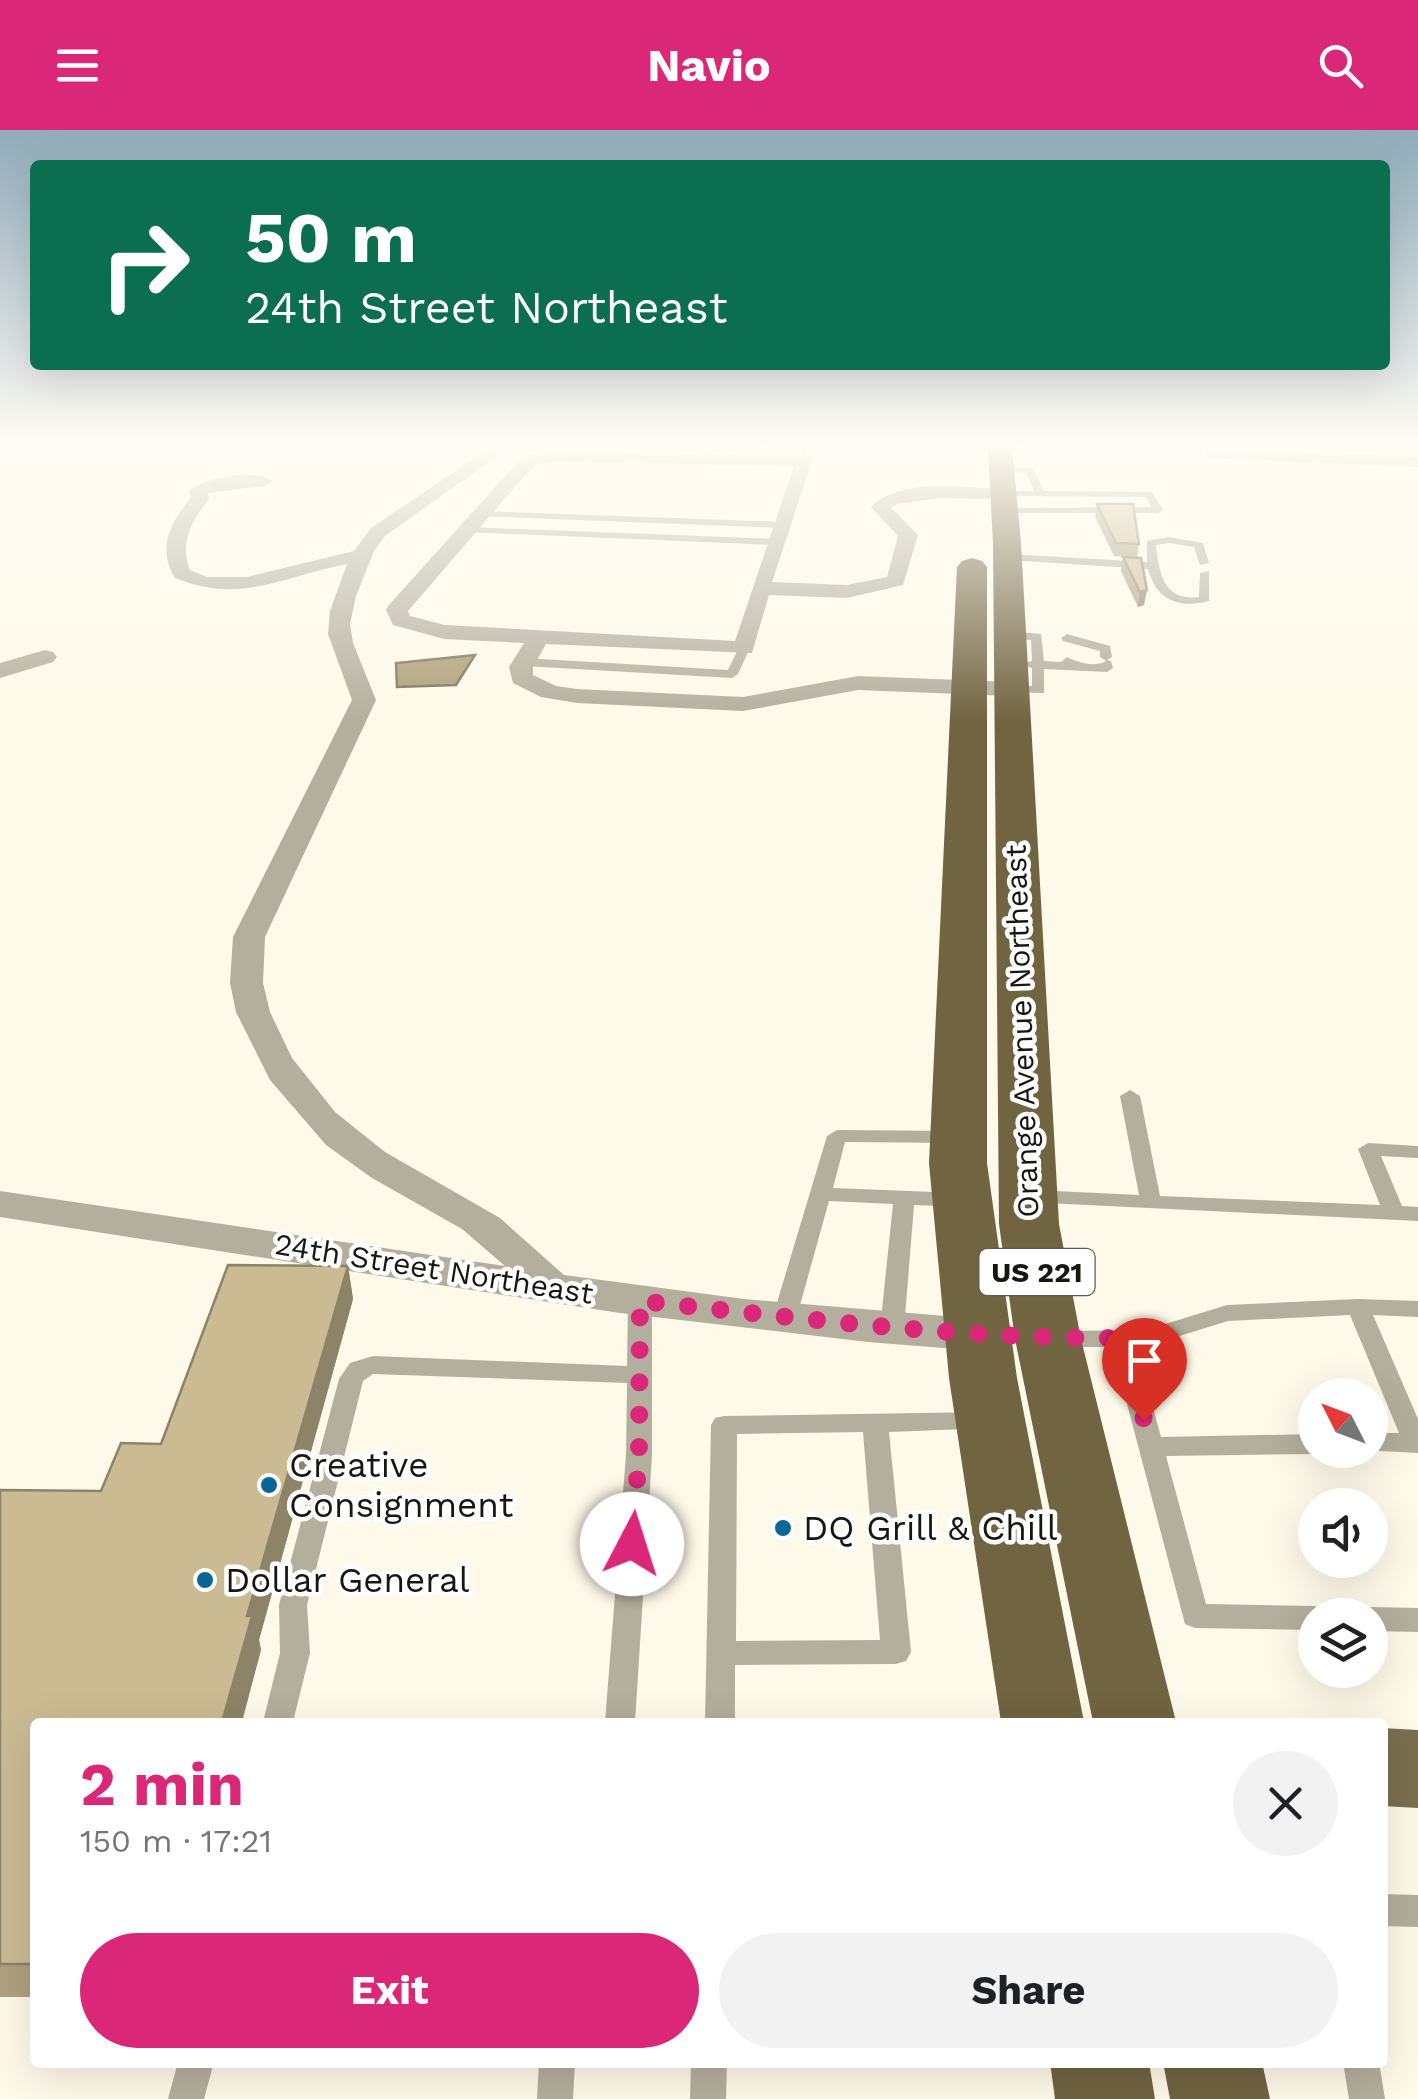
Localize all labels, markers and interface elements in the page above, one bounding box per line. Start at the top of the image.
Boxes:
icon: menu [50,38,105,93]
icon: search [1313,38,1368,93]
text: Navio [647,39,771,92]
text: 50 m [245,197,417,279]
icon: right [80,200,210,330]
text: 24th Street Northeast [245,281,728,334]
street label: Orange Avenue Northeast [997,843,1046,1218]
street label: 24th Street Northeast [272,1226,596,1311]
road number: US 221 [980,1249,1094,1295]
pin [1102,1318,1187,1421]
icon: arrive [1117,1333,1172,1388]
north arrow [1298,1378,1388,1468]
map controls [1298,1378,1388,1688]
place label: Creative Consignment [289,1444,514,1526]
marker: Creative Consignment [258,1474,280,1496]
button: sound [1298,1488,1388,1578]
position arrow [580,1492,684,1596]
place label: DQ Grill & Chill [803,1507,1058,1549]
marker: DQ Grill & Chill [772,1517,794,1539]
place label: Dollar General [225,1559,470,1601]
marker: Dollar General [194,1569,216,1591]
button: layers [1298,1598,1388,1688]
text: 2 min [80,1749,244,1820]
button: close [1233,1751,1338,1856]
text: 150 m · 17:21 [80,1822,272,1860]
button: Exit [80,1933,699,2048]
button: Share [719,1933,1338,2048]

